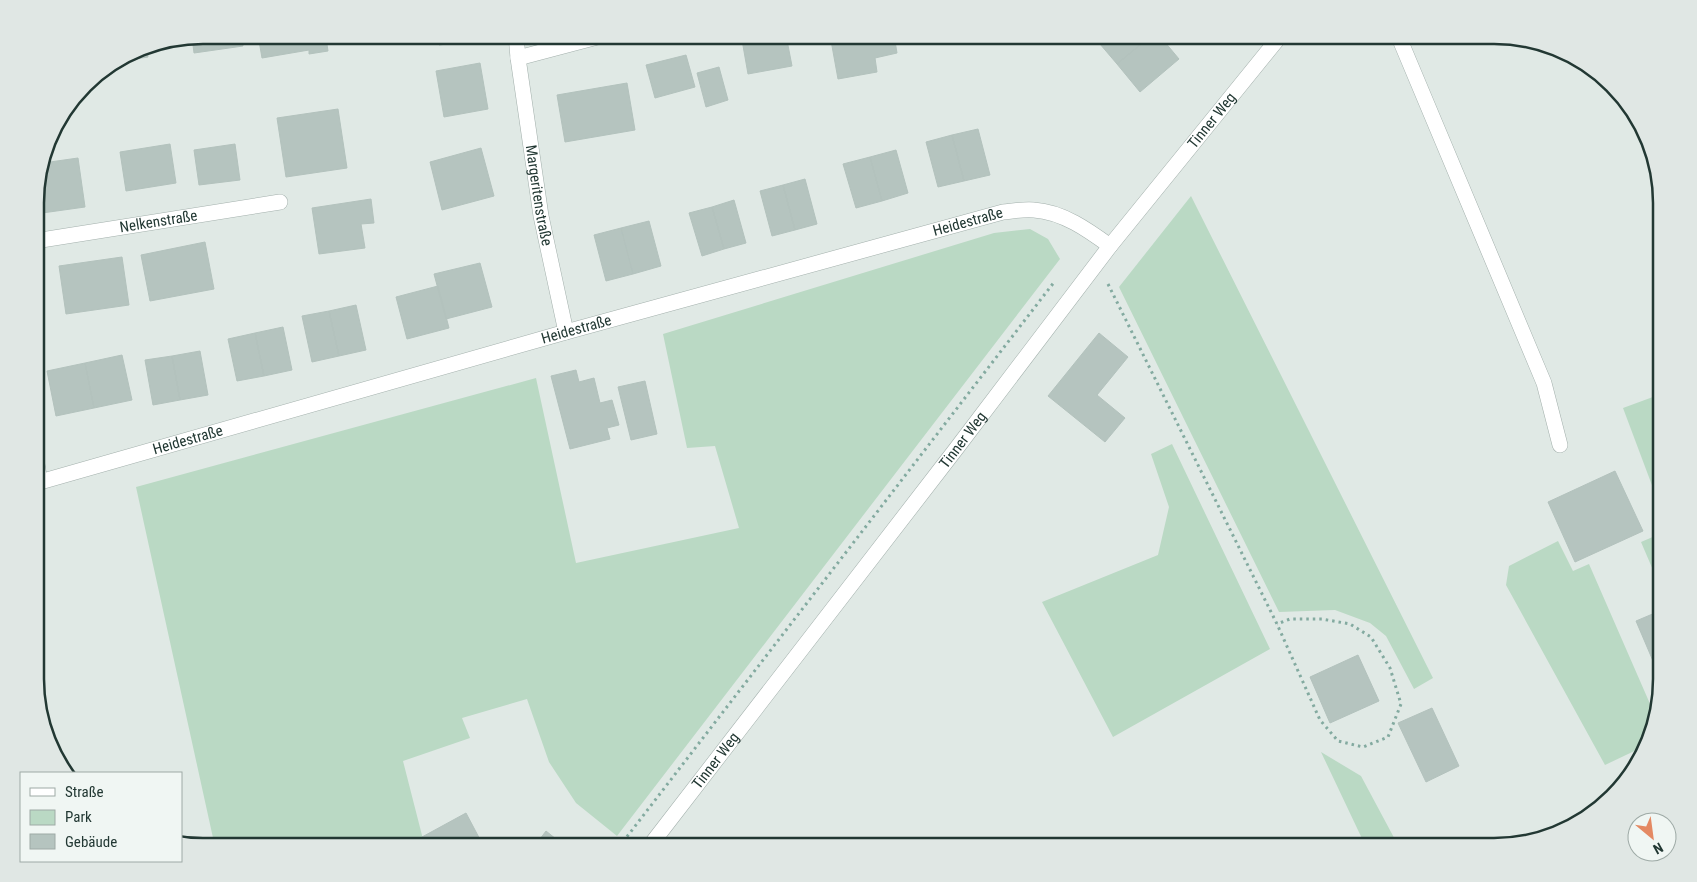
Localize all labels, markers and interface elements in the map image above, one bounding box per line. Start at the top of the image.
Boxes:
street label: Tinner Weg [1184,89,1240,152]
street label: Margeritenstraße [522,144,556,247]
street label: Heidestraße [931,203,1005,240]
street label: Nelkenstraße [118,206,199,236]
street label: Heidestraße [539,311,613,348]
street label: Tinner Weg [936,408,990,472]
street label: Heidestraße [151,421,225,458]
street label: Tinner Weg [688,729,743,793]
legend [20,772,182,862]
text: Straße [65,783,104,801]
text: Park [65,808,92,826]
north arrow [1627,812,1677,862]
text: Gebäude [65,833,117,851]
text: N [1651,839,1666,857]

